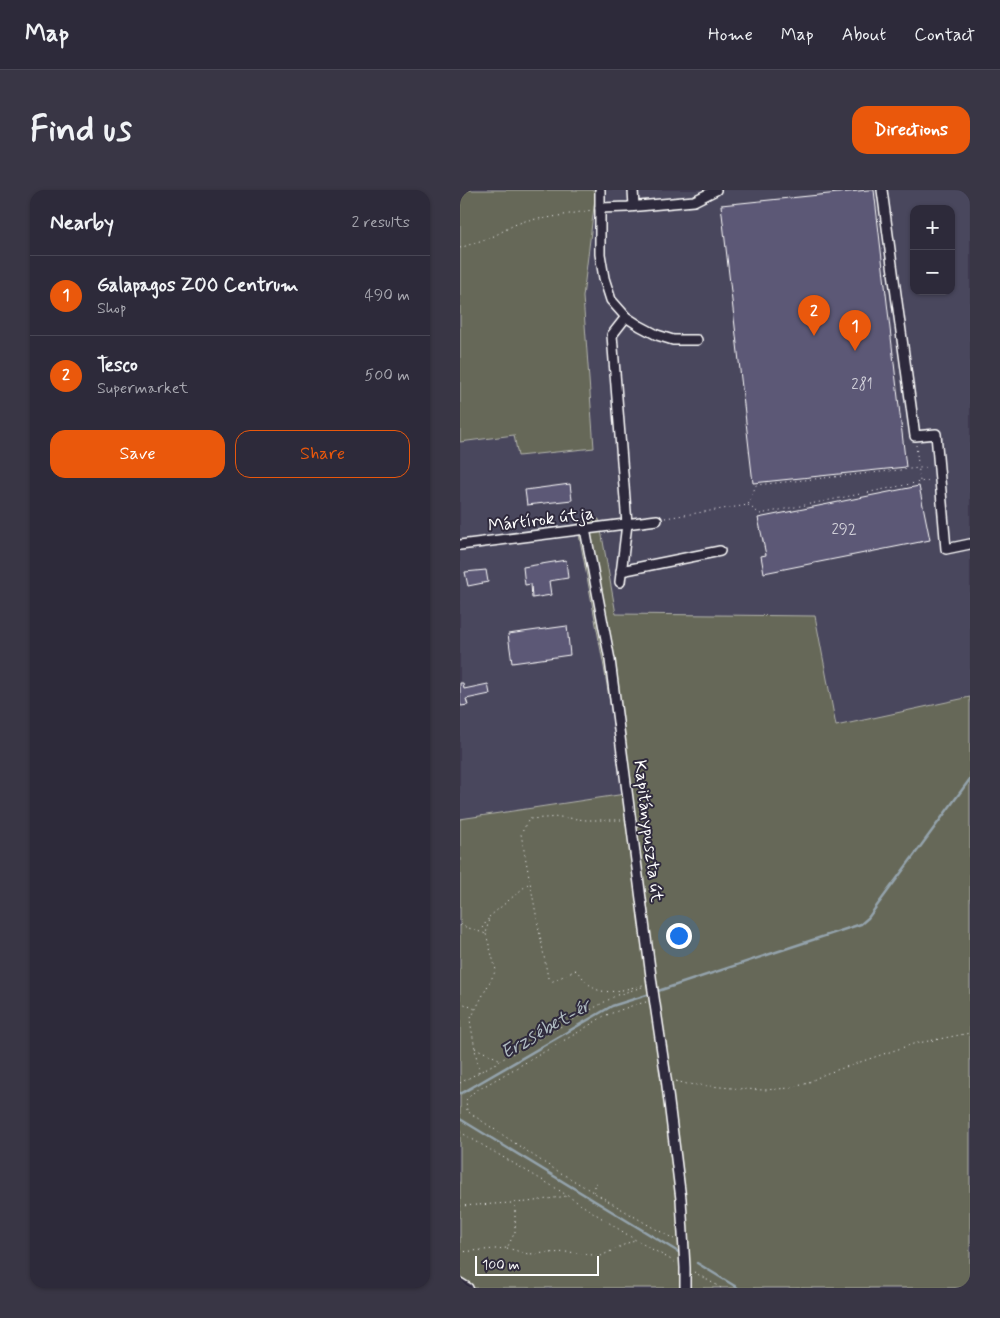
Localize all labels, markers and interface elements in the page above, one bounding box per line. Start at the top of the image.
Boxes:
text: Map [25,19,69,50]
text: Home [708,23,753,47]
text: Map [781,23,814,47]
text: About [842,23,886,47]
text: Contact [914,23,975,47]
button: Directions [852,106,970,154]
text: Find us [30,107,132,153]
map controls [910,205,955,295]
button: + [910,205,955,250]
text: Nearby [50,209,114,237]
text: 2 results [352,212,410,233]
button: − [910,250,955,295]
text: Galapagos ZOO Centrum [97,273,298,298]
text: 1 [62,285,70,306]
text: 490 m [364,285,410,306]
pin: 2 [798,295,830,336]
text: Shop [97,298,126,319]
pin: 1 [839,310,871,351]
text: Tesco [97,353,138,378]
text: 2 [62,365,70,386]
text: 500 m [365,365,410,386]
house number: 281 [851,375,873,395]
text: Supermarket [97,378,188,399]
button: Save [50,430,225,478]
button: Share [235,430,410,478]
street label: Mártírok útja [487,502,596,538]
house number: 292 [831,520,857,540]
street label: Kapitánypuszta út [627,759,669,904]
your location [666,923,692,949]
water label: Erzsébet-ér [496,993,597,1065]
scale bar [475,1253,599,1276]
text: 100 m [482,1256,520,1274]

